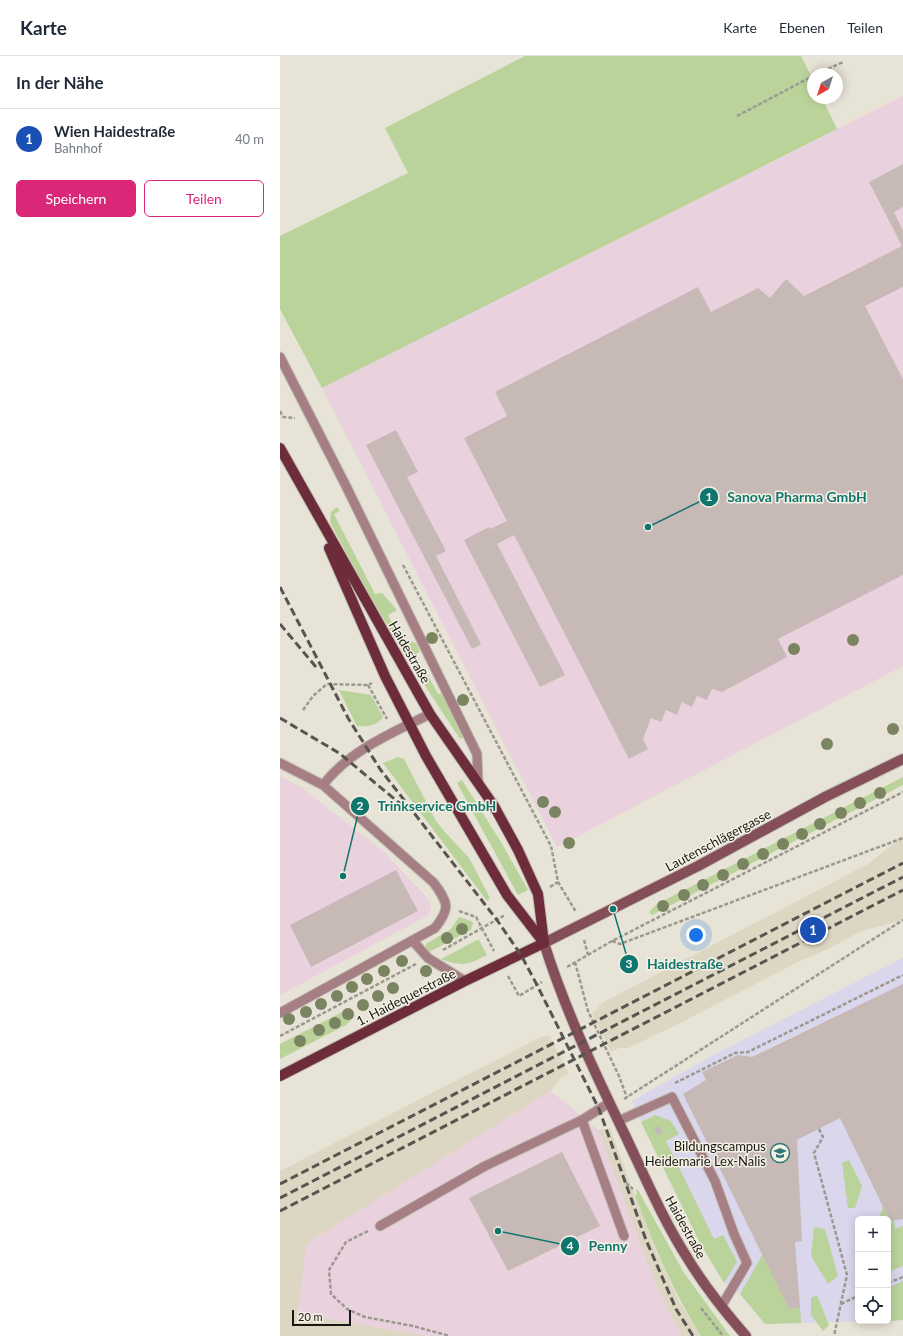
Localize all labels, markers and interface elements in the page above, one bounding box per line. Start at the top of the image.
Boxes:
text: Karte [20,16,67,39]
text: Karte [723,19,757,36]
text: Ebenen [779,19,825,36]
text: Teilen [847,19,883,36]
north arrow [807,68,843,104]
text: In der Nähe [16,72,104,93]
text: Wien Haidestraße [54,122,175,140]
text: 1 [25,131,33,147]
text: 40 m [235,131,264,147]
text: Bahnhof [54,140,102,156]
button: Speichern [16,180,136,217]
button: Teilen [144,180,264,217]
callout: Sanova Pharma GmbH [699,484,874,510]
text: Sanova Pharma GmbH [727,488,867,505]
text: 1 [706,489,713,504]
street label: Haidestraße [386,618,434,686]
callout: Trinkservice GmbH [350,793,504,819]
text: Trinkservice GmbH [378,797,496,814]
text: 2 [357,798,364,813]
street label: Lautenschlägergasse [663,805,774,875]
pin: 1 [800,915,826,945]
your location [686,925,706,945]
callout: Haidestraße [619,951,731,977]
text: Haidestraße [647,955,724,972]
text: 3 [626,956,633,971]
street label: 1. Haidequerstraße [354,965,458,1029]
place label: Bildungscampus Heidemarie Lex-Nalis [645,1138,766,1169]
school or university icon: Bildungscampus Heidemarie Lex-Nalis [769,1142,791,1164]
street label: Haidestraße [662,1193,710,1261]
map controls [855,1216,891,1324]
button: + [855,1216,891,1252]
callout: Penny [560,1233,635,1259]
text: Penny [589,1237,628,1254]
text: 4 [567,1238,574,1253]
button: − [855,1252,891,1288]
button: locate [855,1288,891,1324]
scale bar [292,1308,351,1327]
text: 20 m [298,1310,323,1323]

